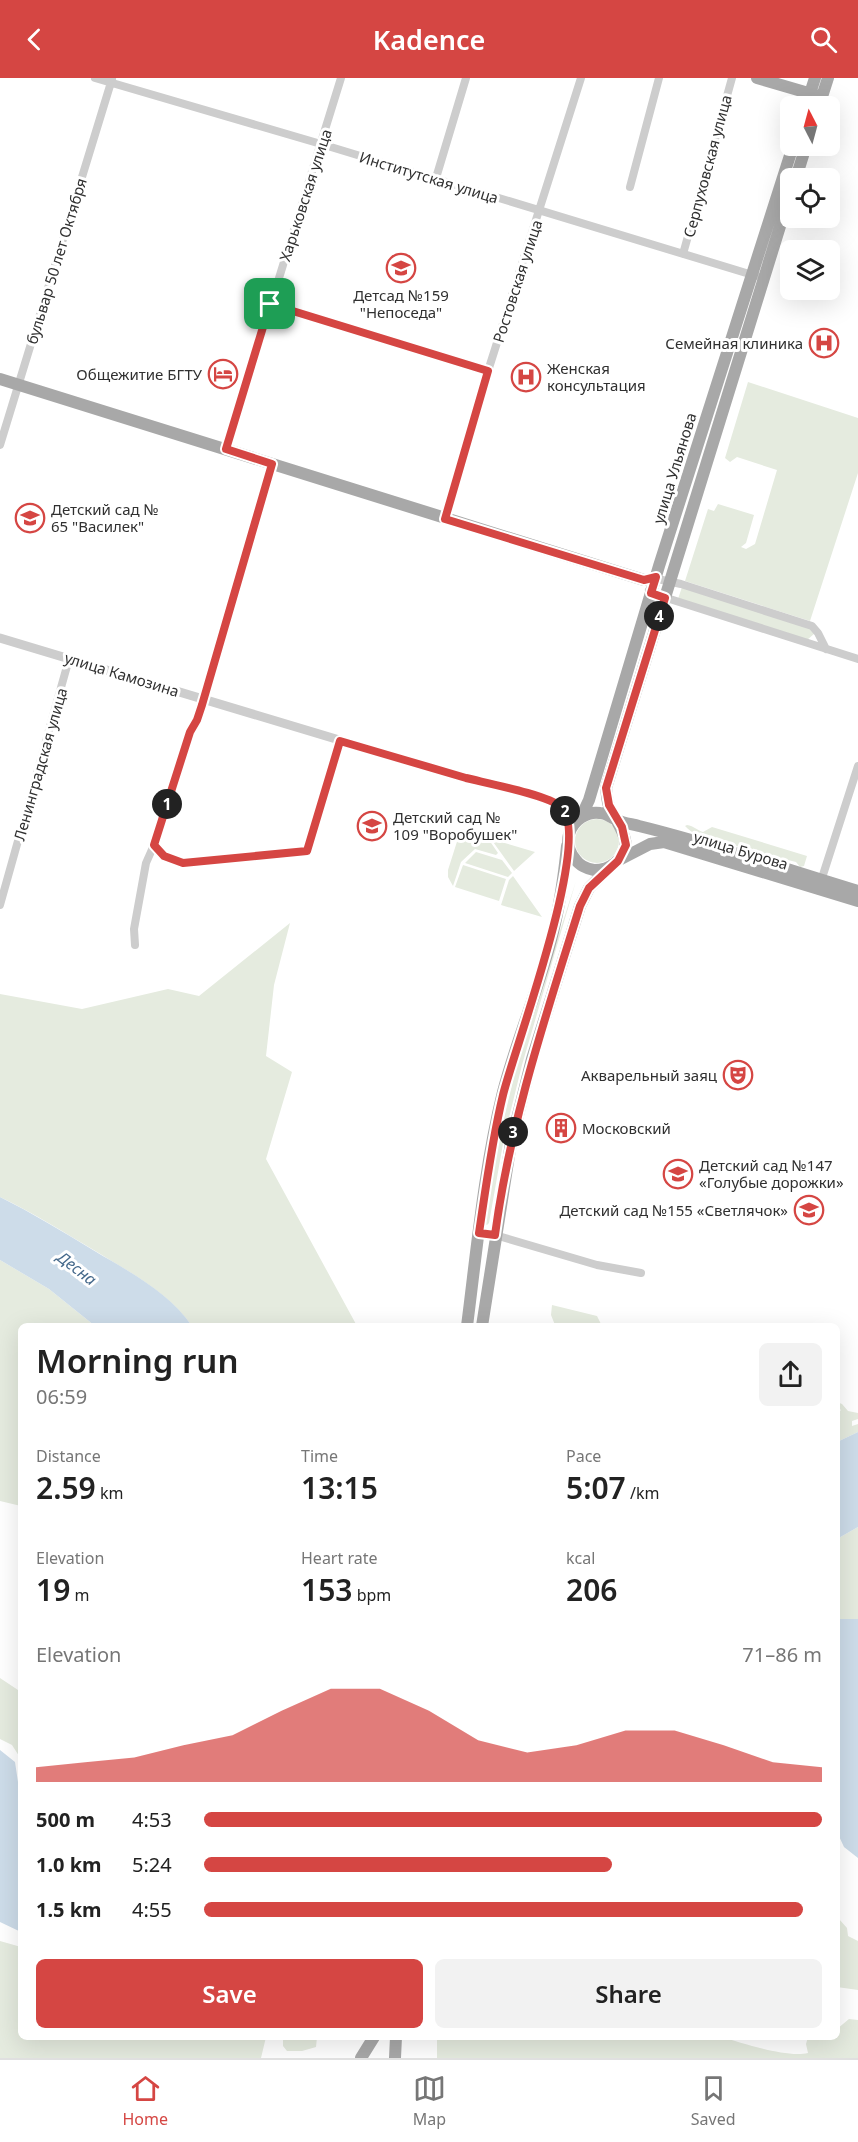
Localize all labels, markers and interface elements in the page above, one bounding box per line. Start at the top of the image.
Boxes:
text: Kadence [373,21,485,58]
icon: back [18,23,51,56]
icon: search [807,23,840,56]
street label: Серпуховская улица [678,92,736,240]
north arrow [780,96,840,156]
map controls [780,96,840,300]
street label: Харьковская улица [274,126,336,264]
street label: Институтская улица [357,146,501,208]
button: locate [780,168,840,228]
street label: бульвар 50 лет Октября [21,176,91,346]
street label: Ростовская улица [488,217,546,345]
button: layers [780,240,840,300]
school or university icon: Детсад №159 "Непоседа" [385,252,417,284]
pin [244,278,295,329]
place label: Детсад №159 "Непоседа" [353,285,449,322]
icon: arrive [253,287,286,320]
hospital icon: Семейная клиника [808,327,840,359]
place label: Семейная клиника [665,333,803,353]
hotel icon: Общежитие БГТУ [207,358,239,390]
place label: Женская консультация [547,358,646,395]
hospital icon: Женская консультация [510,361,542,393]
place label: Общежитие БГТУ [76,364,203,384]
street label: улица Ульянова [648,410,700,526]
place label: Детский сад № 65 "Василек" [51,499,159,536]
school or university icon: Детский сад № 65 "Василек" [14,502,46,534]
pin: 4 [644,601,674,631]
text: 4 [654,605,664,627]
street label: улица Камозина [62,647,182,701]
street label: Ленинградская улица [9,685,71,843]
pin: 1 [152,789,182,819]
text: 1 [162,793,172,815]
pin: 2 [550,796,580,826]
text: 2 [560,800,570,822]
place label: Детский сад № 109 "Воробушек" [393,807,517,844]
school or university icon: Детский сад № 109 "Воробушек" [356,810,388,842]
street label: улица Бурова [691,826,791,874]
theatre icon: Акварельный заяц [722,1059,754,1091]
place label: Акварельный заяц [581,1065,718,1085]
building icon: Московский [545,1112,577,1144]
pin: 3 [498,1117,528,1147]
place label: Московский [582,1118,671,1138]
text: 3 [508,1121,518,1143]
place label: Детский сад №147 «Голубые дорожки» [699,1155,844,1192]
school or university icon: Детский сад №147 «Голубые дорожки» [662,1158,694,1190]
school or university icon: Детский сад №155 «Светлячок» [793,1194,825,1226]
place label: Детский сад №155 «Светлячок» [559,1200,788,1220]
water label: Десна [51,1245,101,1290]
text: Morning run [36,1338,238,1383]
button: share [759,1343,822,1406]
text: 06:59 [36,1383,87,1410]
text: Distance [36,1445,101,1467]
text: Time [301,1445,338,1467]
text: Pace [566,1445,601,1467]
text: 2.59 [36,1467,96,1508]
text: 13:15 [301,1467,378,1508]
text: 5:07 [566,1467,626,1508]
text: km [96,1482,123,1504]
text: /km [626,1482,659,1504]
text: Elevation [36,1547,104,1569]
text: Heart rate [301,1547,377,1569]
text: kcal [566,1547,595,1569]
text: 19 [36,1569,70,1610]
text: 153 [301,1569,352,1610]
text: 206 [566,1569,617,1610]
text: m [70,1584,89,1606]
text: bpm [352,1584,391,1606]
text: Elevation [36,1641,121,1668]
text: 71–86 m [742,1641,822,1668]
text: 500 m [36,1806,95,1833]
text: 4:53 [132,1806,172,1833]
text: 1.0 km [36,1851,102,1878]
text: 5:24 [132,1851,172,1878]
text: 1.5 km [36,1896,102,1923]
text: 4:55 [132,1896,172,1923]
button: Save [36,1959,423,2028]
button: Share [435,1959,822,2028]
tab: Home [122,2072,168,2130]
tab: Map [413,2072,446,2130]
tab: Saved [691,2072,736,2130]

